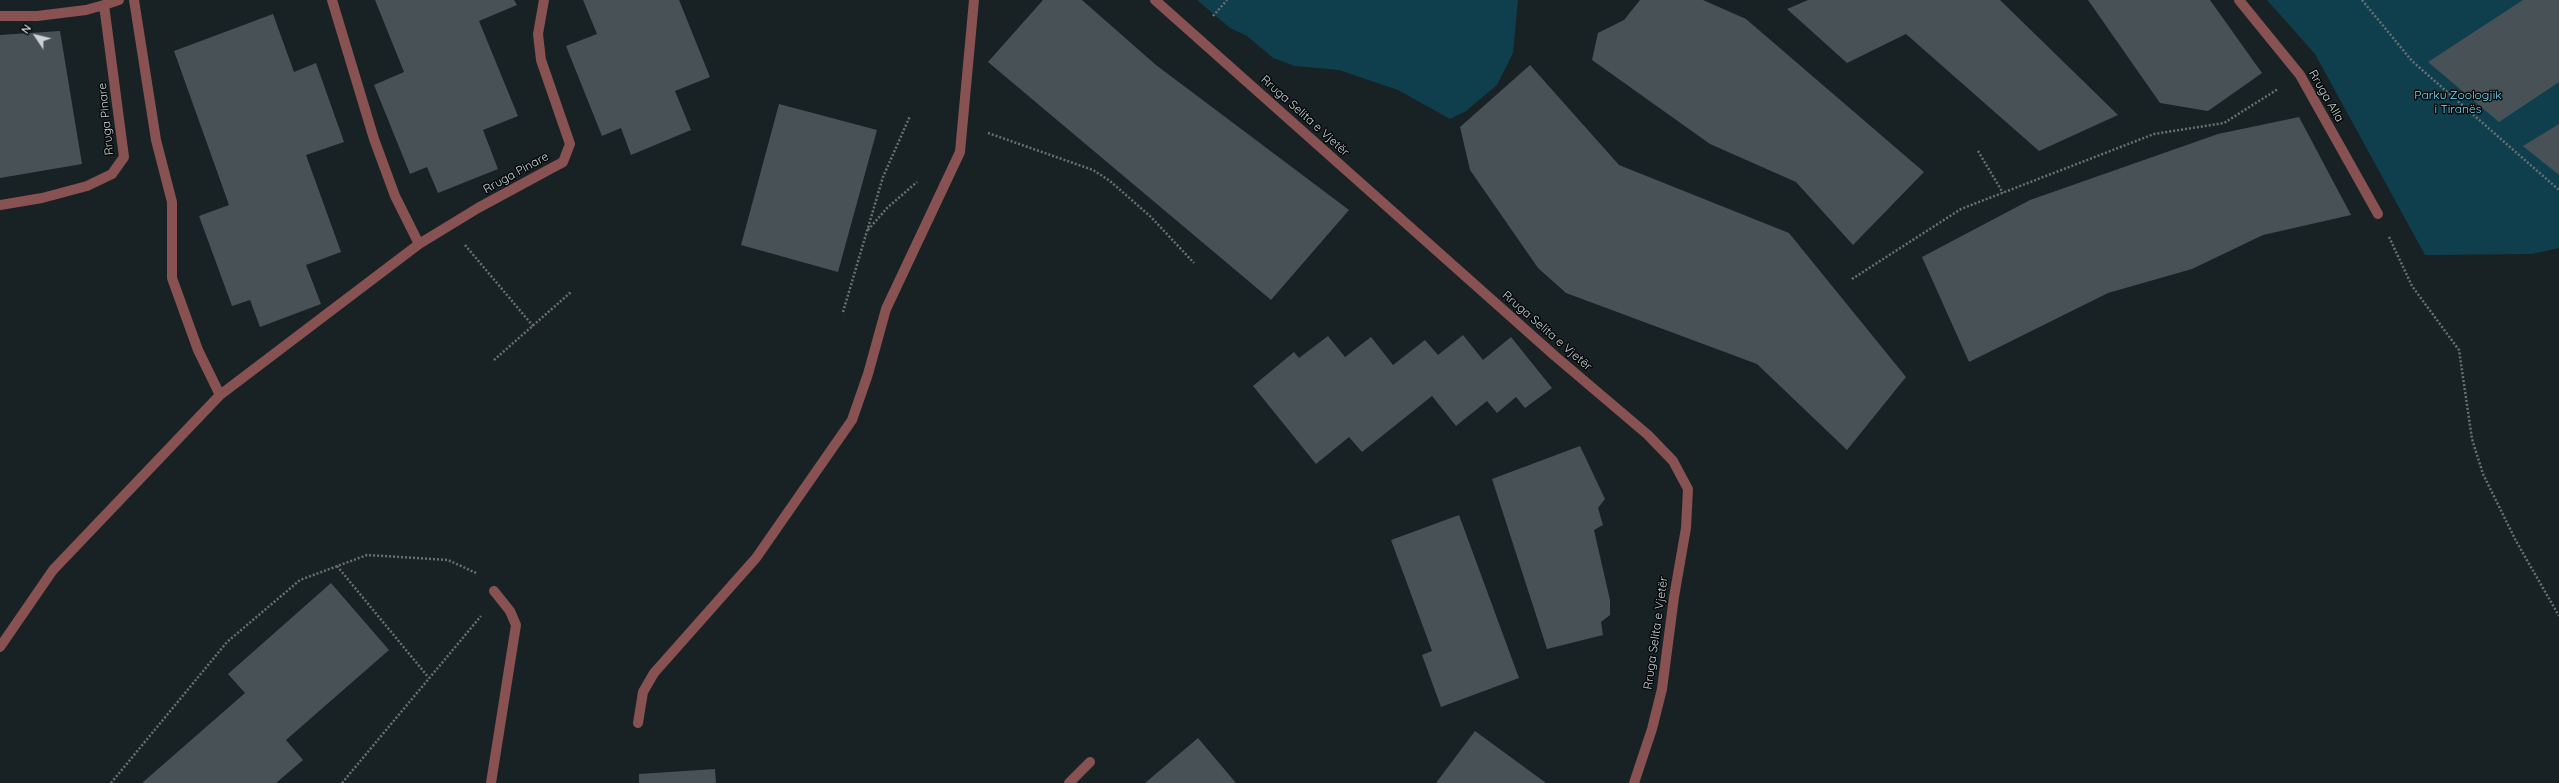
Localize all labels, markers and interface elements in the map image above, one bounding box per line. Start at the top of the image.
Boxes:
north arrow [16,16,56,56]
text: N [18,22,34,36]
street label: Rruga Alla [2305,67,2347,125]
street label: Rruga Selita e Vjetër [1258,72,1352,160]
street label: Rruga Pinare [95,82,117,156]
park label: Parku Zoologjik i Tiranës [2414,88,2502,116]
street label: Rruga Pinare [481,149,551,197]
street label: Rruga Selita e Vjetër [1499,288,1595,374]
street label: Rruga Selita e Vjetër [1641,575,1671,691]

